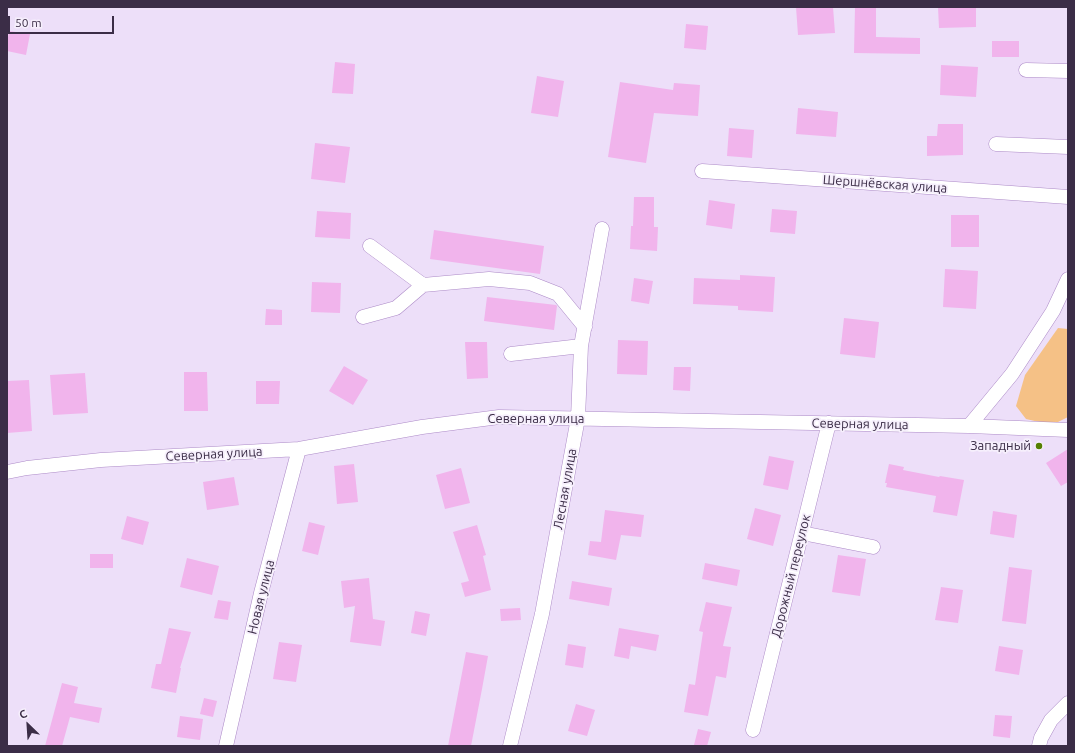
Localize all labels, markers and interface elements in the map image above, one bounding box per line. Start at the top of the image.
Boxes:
scale bar [10,8,116,34]
text: 50 m [15,16,42,29]
street label: Шершнёвская улица [822,172,948,196]
street label: Северная улица [488,411,584,427]
street label: Северная улица [811,415,909,433]
place label: Западный [970,438,1031,454]
marker: Западный [1034,441,1044,451]
street label: Северная улица [165,444,263,464]
street label: Лесная улица [550,447,580,531]
street label: Дорожный переулок [768,513,814,639]
street label: Новая улица [244,558,278,636]
north arrow [8,705,48,745]
text: С [17,707,29,721]

